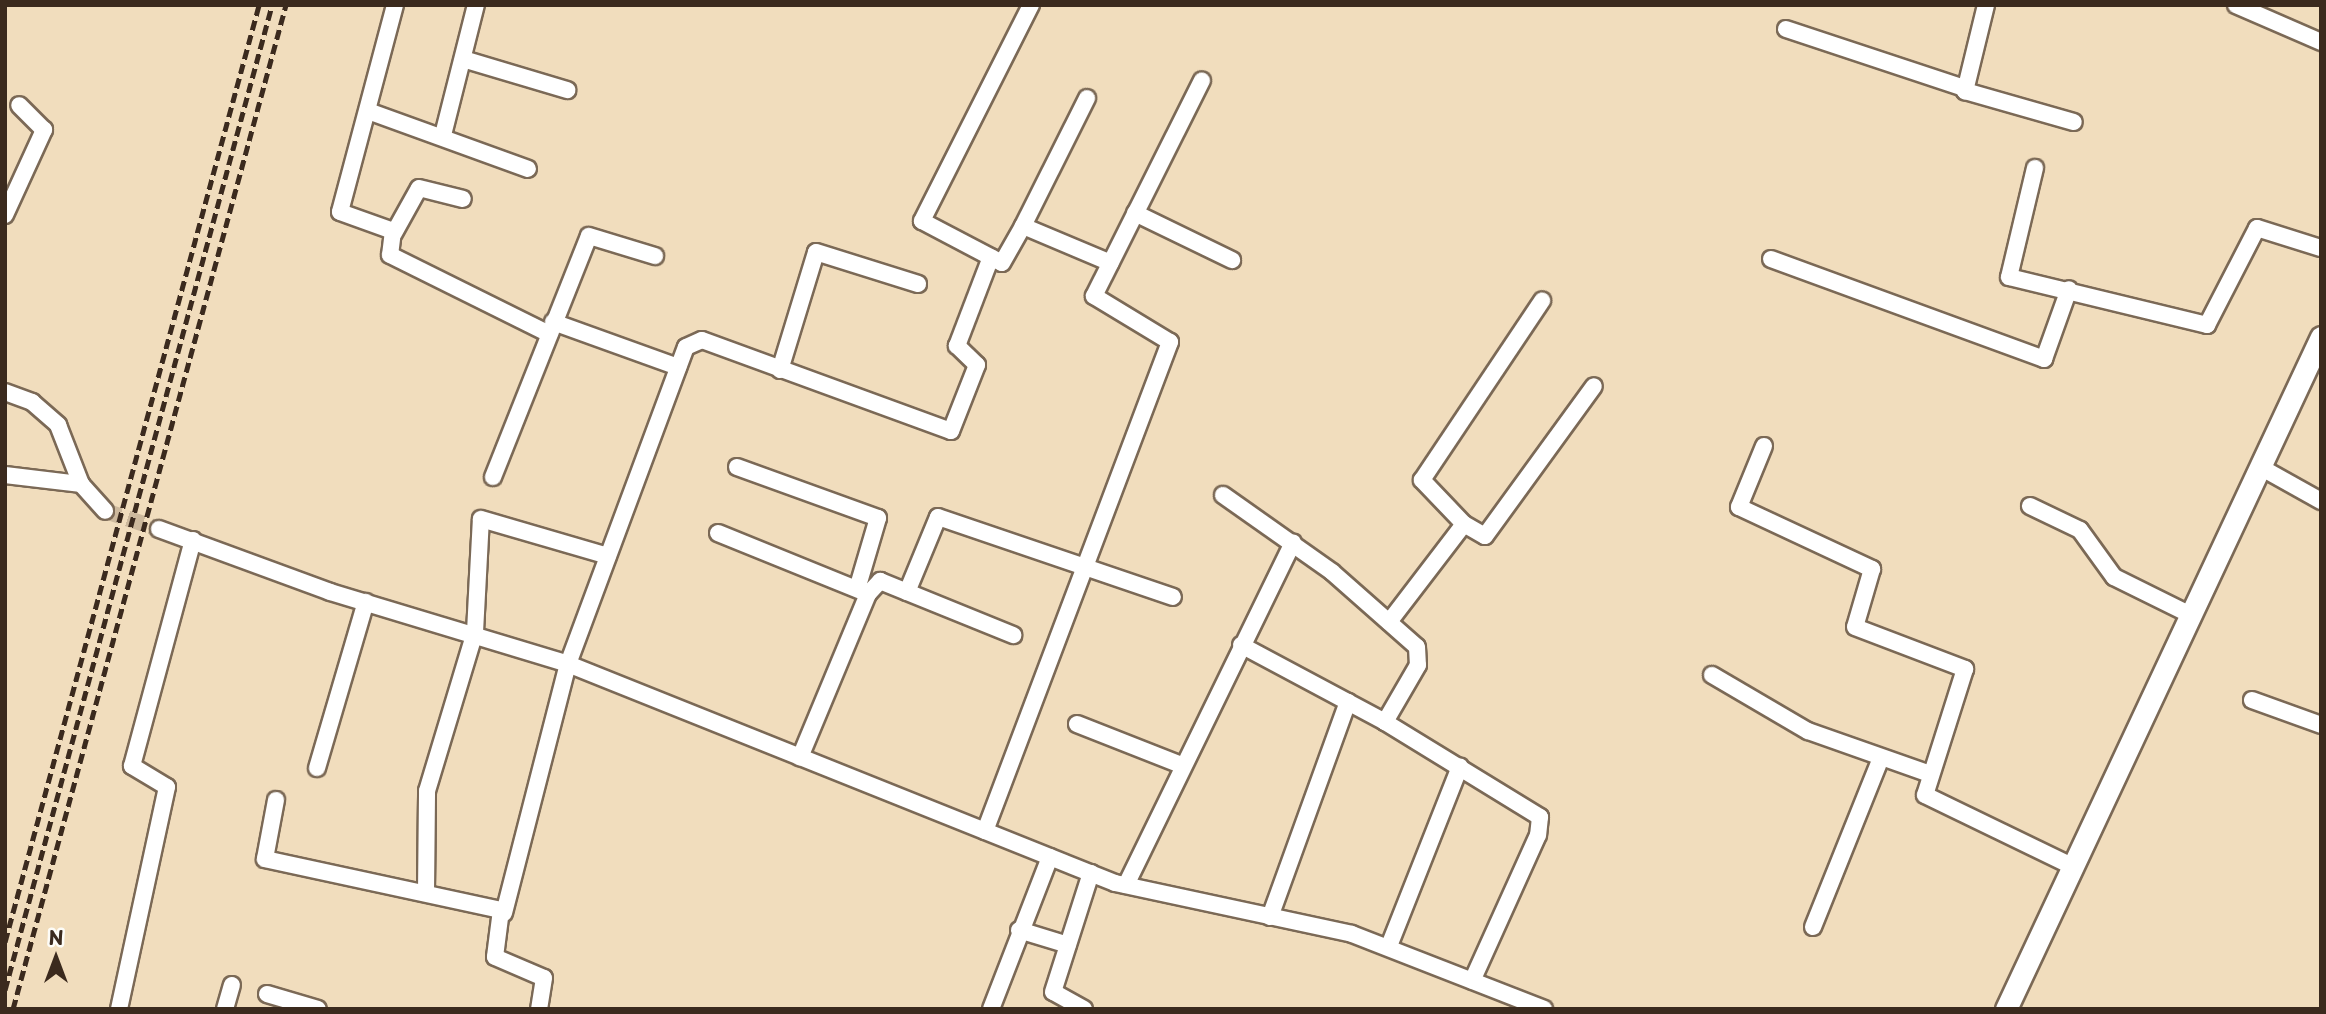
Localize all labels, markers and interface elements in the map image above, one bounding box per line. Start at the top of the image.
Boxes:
north arrow [21,923,91,993]
text: N [48,923,64,951]

